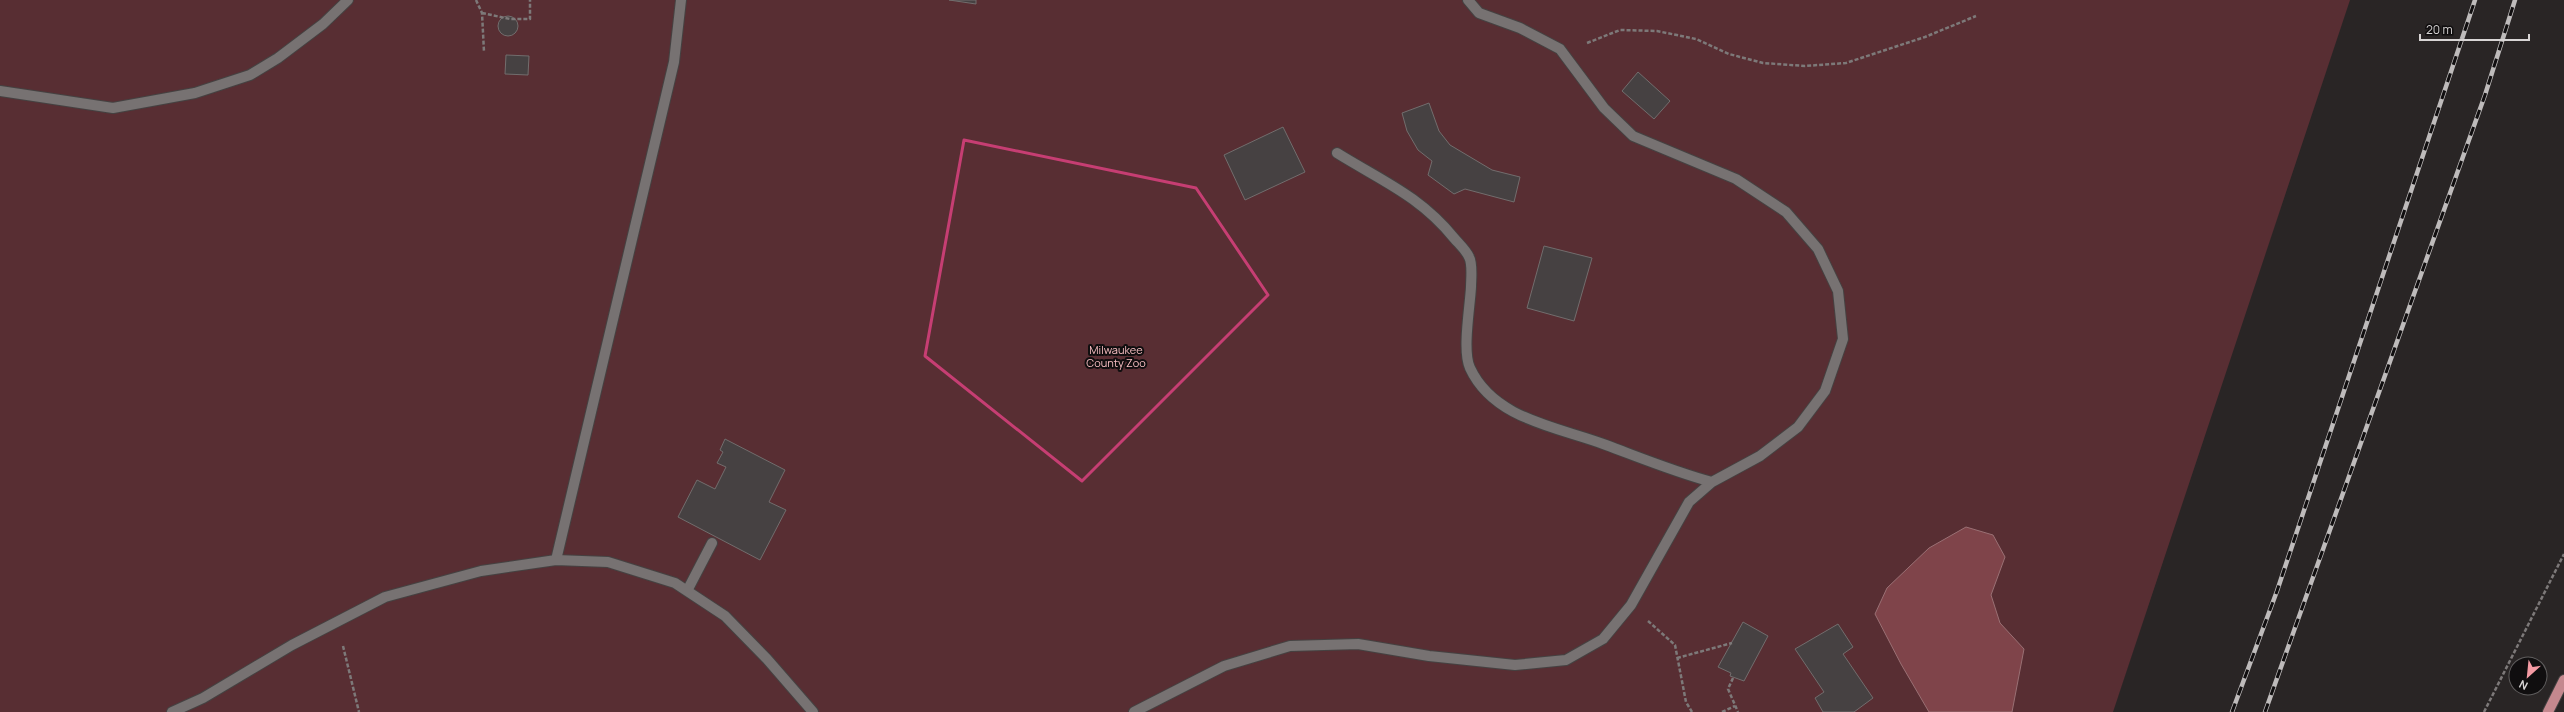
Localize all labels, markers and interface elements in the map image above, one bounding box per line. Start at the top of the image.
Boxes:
scale bar [2420,16,2529,42]
text: 20 m [2426,21,2453,38]
park label: Milwaukee County Zoo [1086,342,1146,370]
north arrow [2508,656,2548,696]
text: N [2516,677,2530,694]

